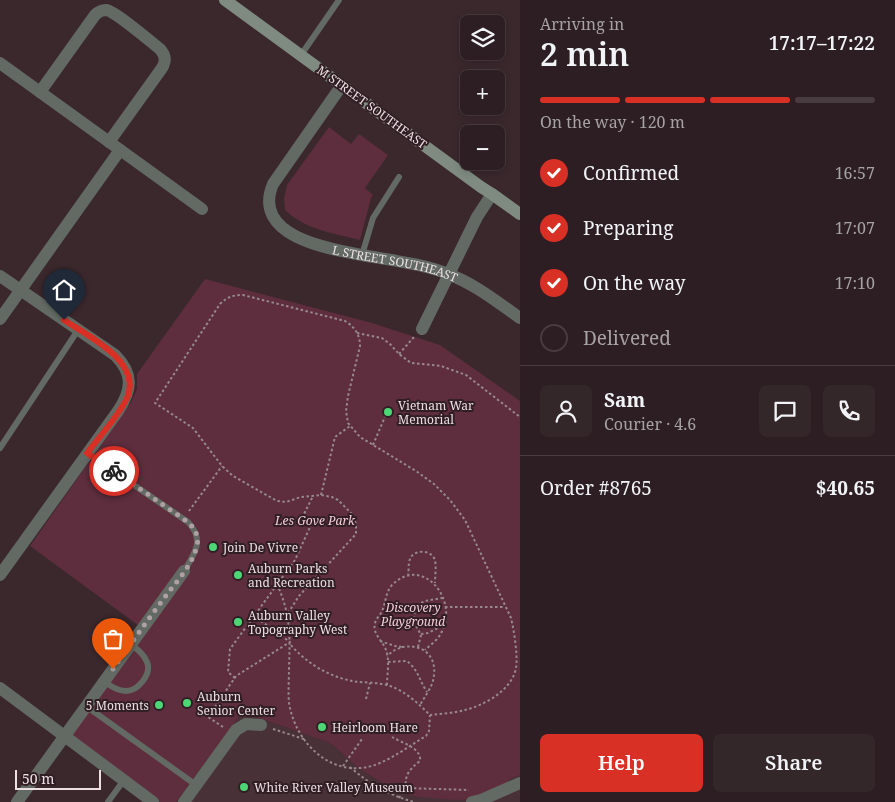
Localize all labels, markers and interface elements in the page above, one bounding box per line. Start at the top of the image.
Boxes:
text: Arriving in [540,13,624,35]
map controls [460,15,505,170]
button: layers [460,15,505,60]
text: 17:17–17:22 [769,30,875,56]
text: 2 min [540,32,629,75]
street label: M STREET SOUTHEAST [314,61,431,153]
button: + [460,70,505,115]
text: On the way · 120 m [540,111,685,133]
button: − [460,125,505,170]
icon: check [540,159,568,187]
text: Confirmed [583,160,679,186]
text: 16:57 [835,162,875,184]
icon: check [540,214,568,242]
text: Preparing [583,215,673,241]
text: 17:07 [835,217,875,239]
street label: L STREET SOUTHEAST [331,241,461,286]
pin [43,269,85,320]
icon: check [540,269,568,297]
text: On the way [583,270,686,296]
text: 17:10 [835,272,875,294]
icon: home [50,276,78,304]
text: Delivered [583,325,671,351]
button: person [540,385,592,437]
button: chat [759,385,811,437]
button: phone [823,385,875,437]
text: Sam [604,387,645,413]
place label: Vietnam War Memorial [398,397,474,428]
marker: Vietnam War Memorial [382,406,394,418]
text: Courier · 4.6 [604,413,696,435]
courier [89,446,139,496]
icon: bike [100,457,128,485]
text: Order #8765 [540,475,652,501]
text: $40.65 [816,475,875,501]
park label: Les Gove Park [274,512,356,529]
place label: Join De Vivre [222,539,298,556]
marker: Join De Vivre [207,541,219,553]
place label: Auburn Parks and Recreation [248,560,335,591]
marker: Auburn Parks and Recreation [232,569,244,581]
park label: Discovery Playground [380,599,445,630]
place label: Auburn Valley Topography West [248,607,347,638]
marker: Auburn Valley Topography West [232,616,244,628]
pin [92,618,134,669]
icon: bag [99,625,127,653]
place label: Auburn Senior Center [197,688,275,719]
place label: 5 Moments [86,697,149,714]
marker: Auburn Senior Center [181,697,193,709]
marker: 5 Moments [153,699,165,711]
place label: Heirloom Hare [332,719,418,736]
marker: Heirloom Hare [316,721,328,733]
button: Help [540,734,703,792]
button: Share [713,734,875,792]
scale bar [15,767,101,790]
text: 50 m [22,769,55,788]
place label: White River Valley Museum [254,779,413,796]
marker: White River Valley Museum [238,781,250,793]

